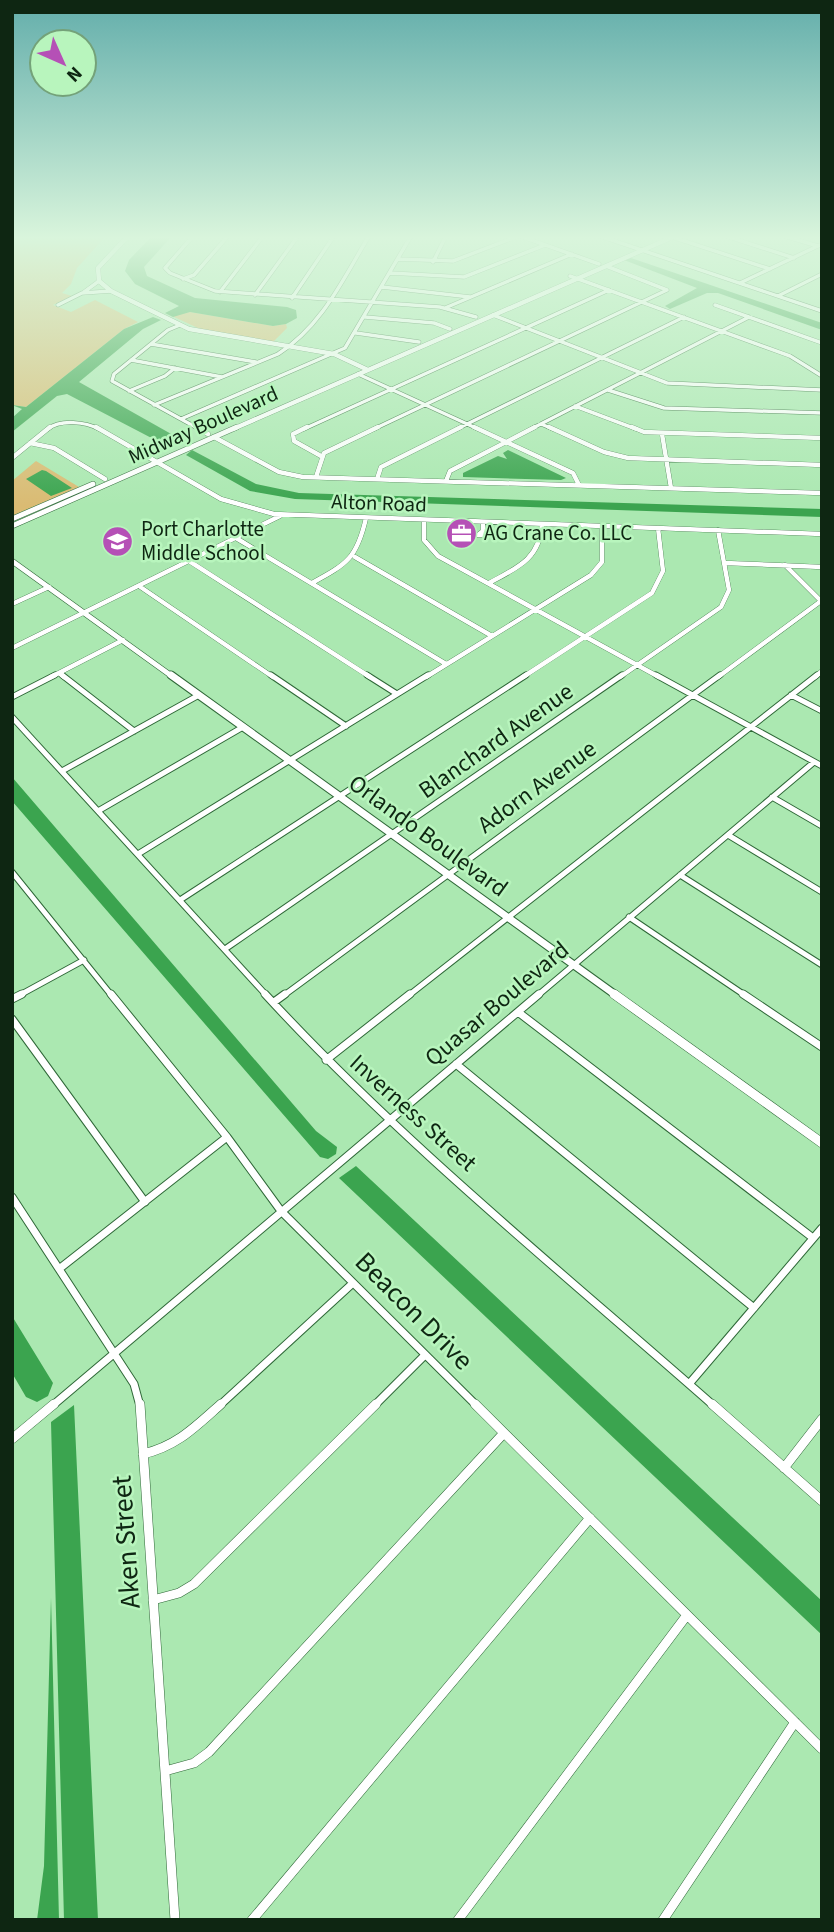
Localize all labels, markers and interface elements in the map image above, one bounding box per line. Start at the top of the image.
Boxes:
north arrow [28,28,98,98]
text: N [60,60,88,88]
street label: Midway Boulevard [123,378,283,472]
street label: Alton Road [331,486,427,520]
place label: Port Charlotte Middle School [141,514,265,568]
office icon: AG Crane Co. LLC [444,516,478,550]
place label: AG Crane Co. LLC [484,518,632,548]
school or university icon: Port Charlotte Middle School [101,524,135,558]
street label: Blanchard Avenue [412,675,580,807]
street label: Adorn Avenue [470,732,604,842]
street label: Orlando Boulevard [341,766,515,906]
street label: Quasar Boulevard [417,933,577,1075]
street label: Inverness Street [342,1046,484,1180]
street label: Beacon Drive [346,1243,482,1379]
street label: Aken Street [101,1473,151,1610]

